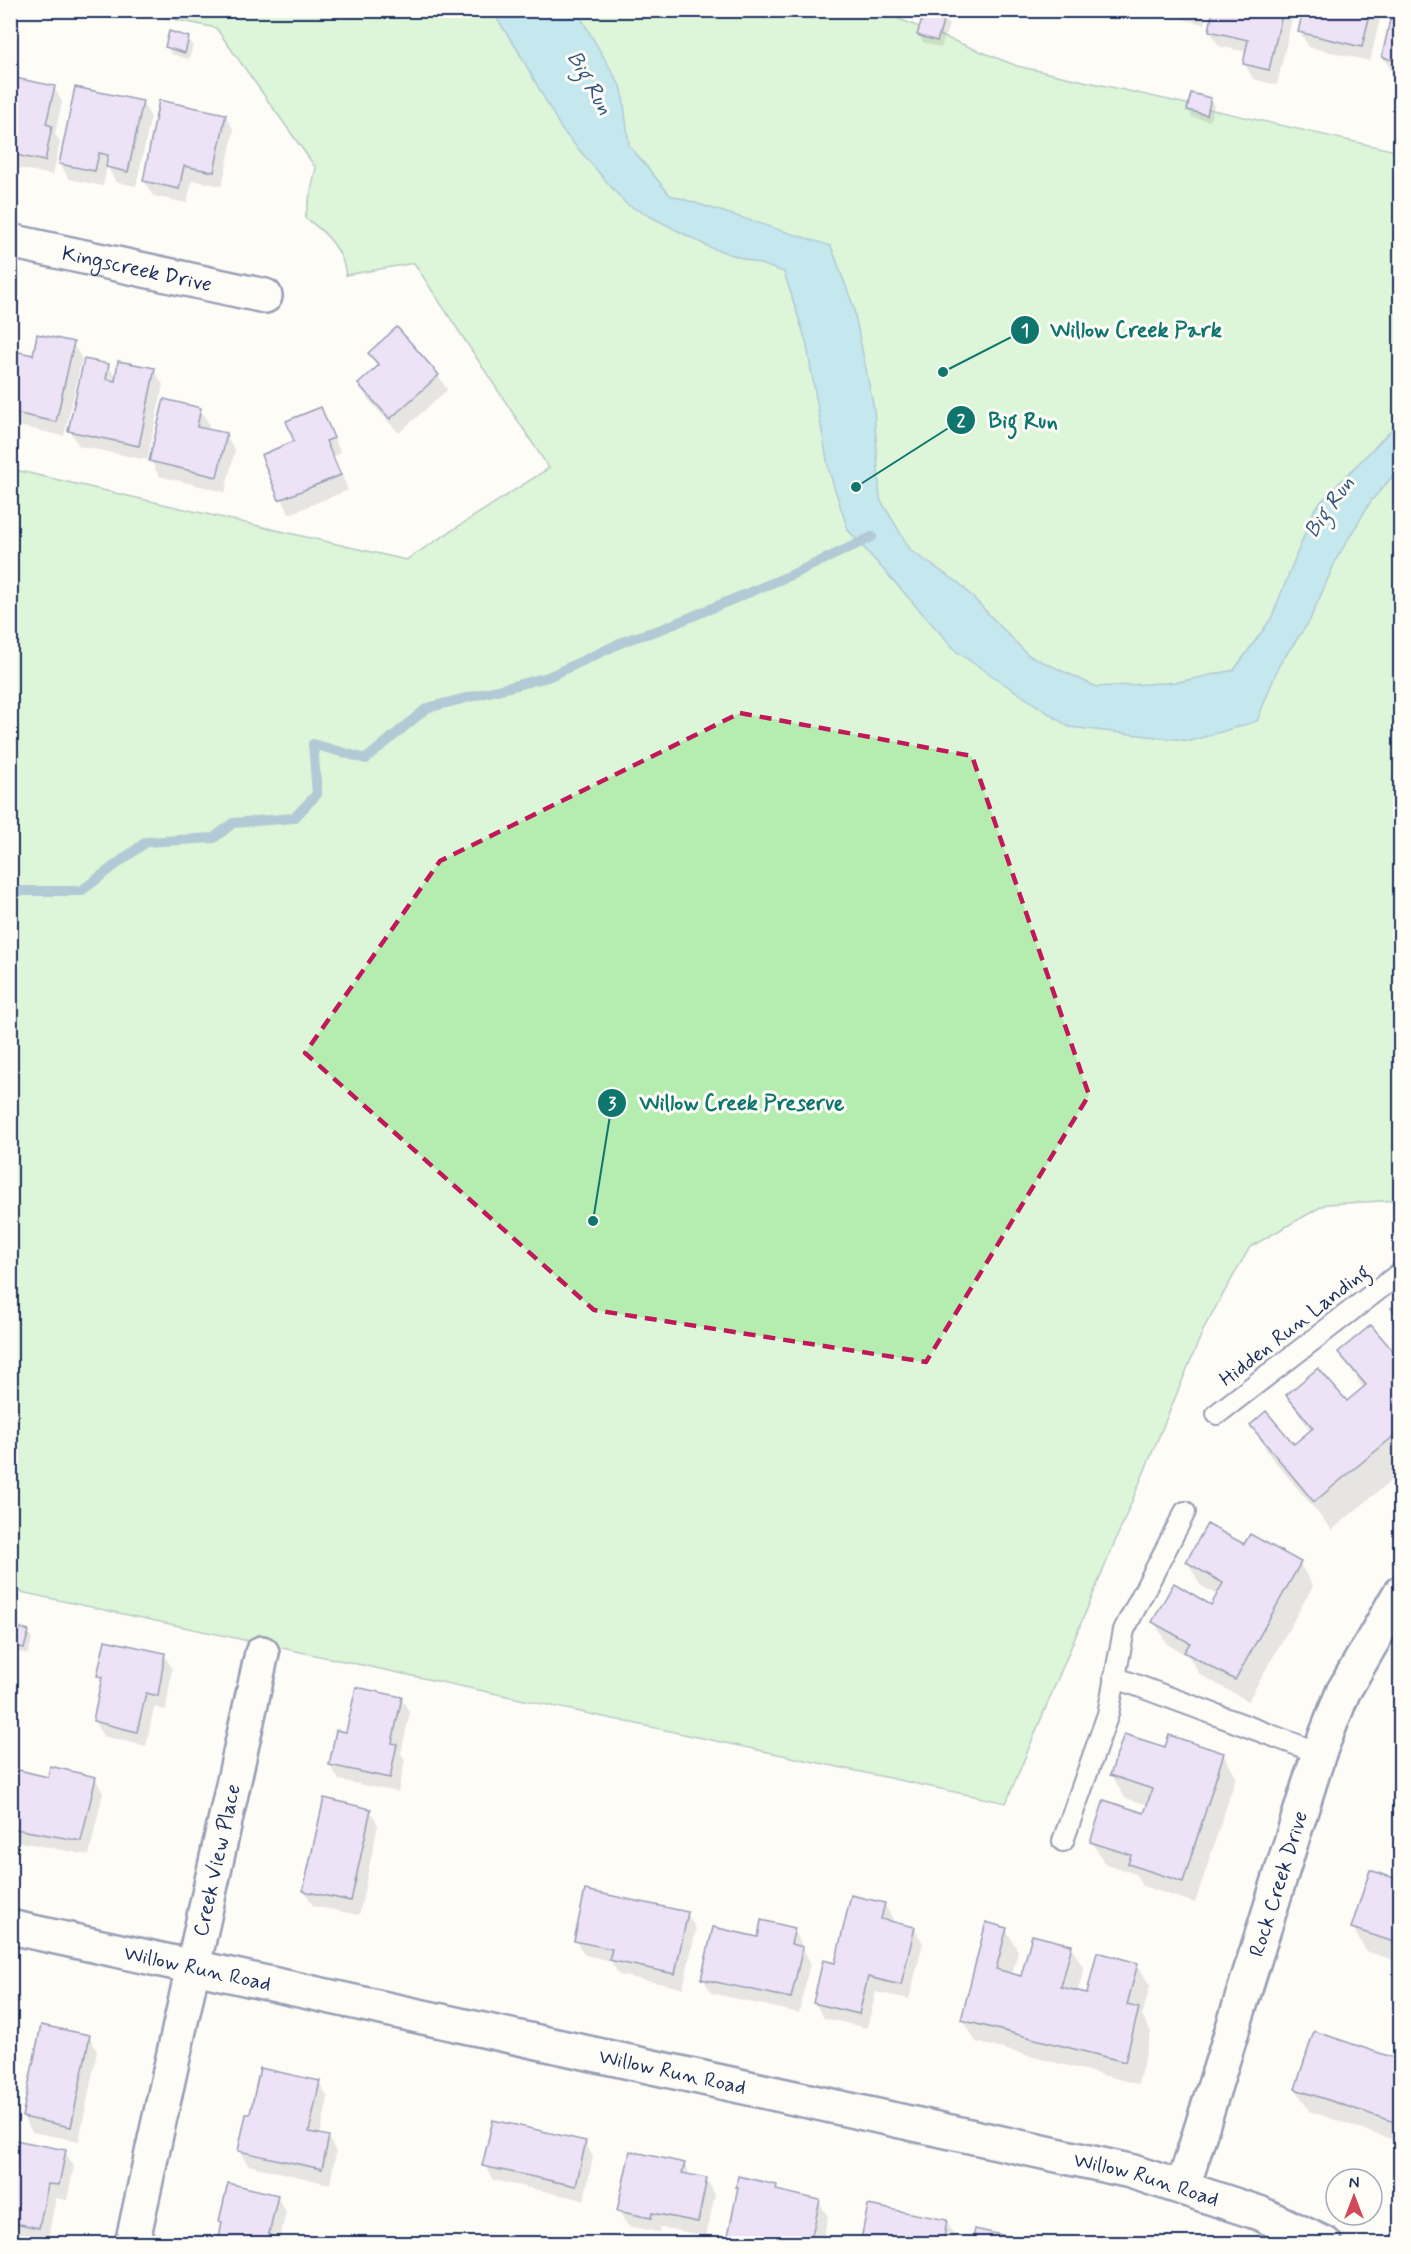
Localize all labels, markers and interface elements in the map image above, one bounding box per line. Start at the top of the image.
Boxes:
water label: Big Run [557,46,619,122]
street label: Kingscreek Drive [59,240,214,299]
callout: Willow Creek Park [1010,310,1233,350]
text: Willow Creek Park [1049,317,1222,345]
text: 1 [1021,319,1029,343]
callout: Big Run [946,400,1071,440]
text: Big Run [988,408,1058,440]
text: 2 [957,409,966,433]
water label: Big Run [1298,471,1363,545]
callout: Willow Creek Preserve [597,1083,857,1123]
text: Willow Creek Preserve [639,1090,845,1118]
text: 3 [608,1092,617,1116]
street label: Hidden Run Landing [1214,1258,1377,1395]
street label: Creek View Place [187,1782,248,1939]
street label: Rock Creek Drive [1243,1807,1315,1960]
street label: Willow Run Road [121,1939,274,1998]
street label: Willow Run Road [596,2043,748,2102]
street label: Willow Run Road [1071,2146,1222,2214]
north arrow [1324,2167,1384,2227]
text: N [1349,2173,1359,2194]

